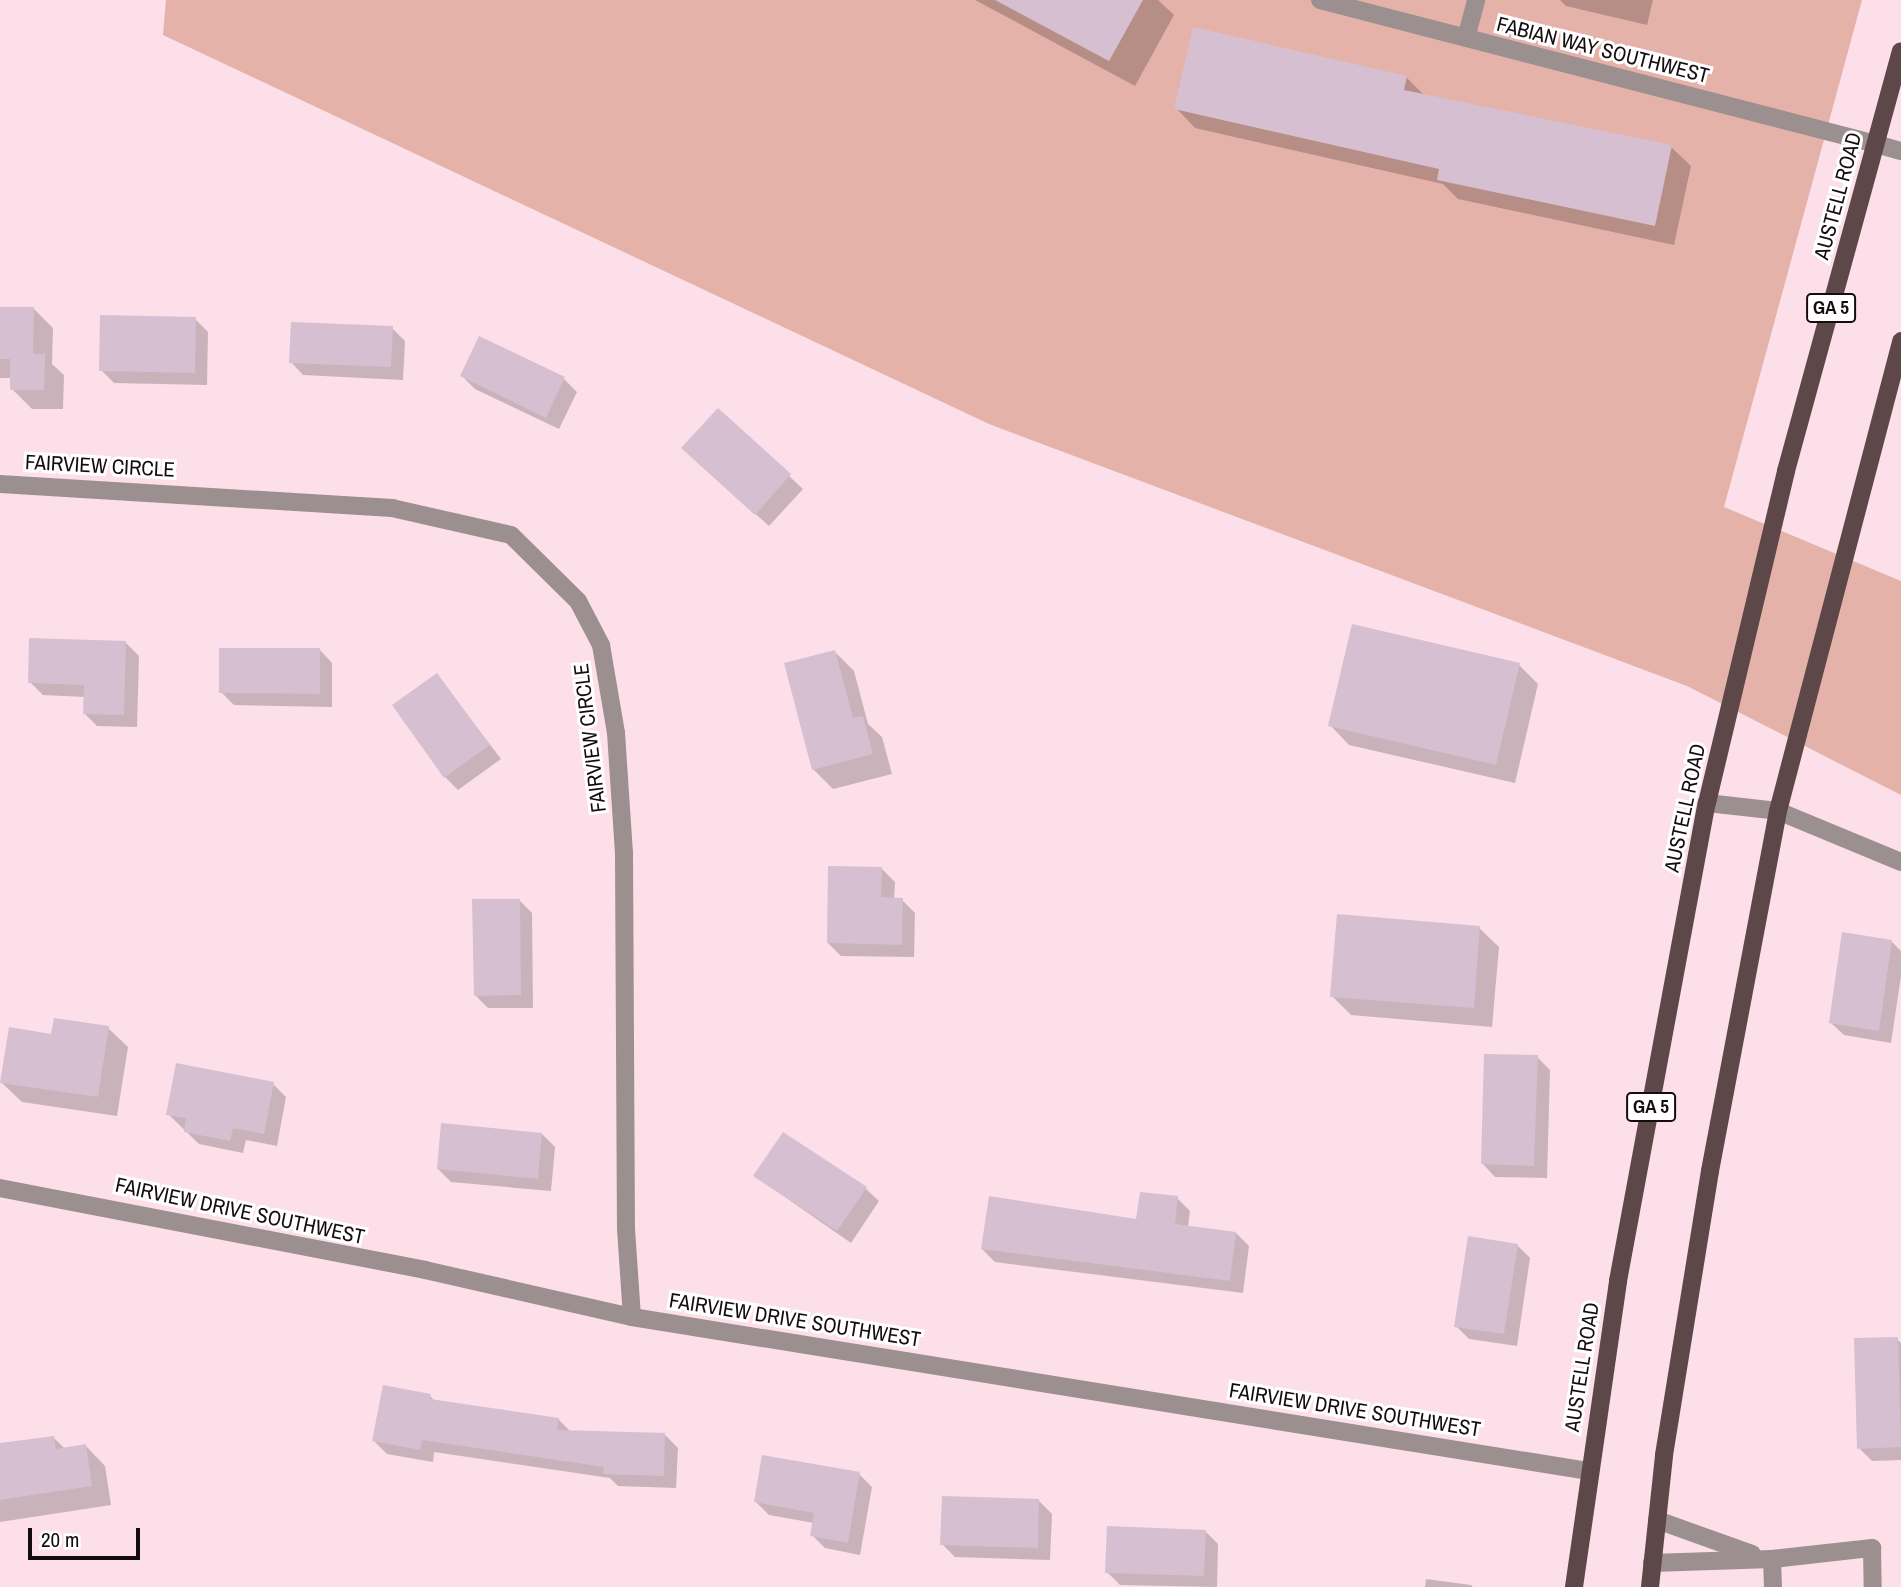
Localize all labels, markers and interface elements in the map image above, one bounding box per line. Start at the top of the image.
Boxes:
street label: FABIAN WAY SOUTHWEST [1494,11,1712,89]
street label: AUSTELL ROAD [1809,129,1867,263]
road number: GA 5 [1805,292,1857,324]
street label: FAIRVIEW CIRCLE [24,449,176,483]
street label: FAIRVIEW CIRCLE [568,662,612,814]
street label: AUSTELL ROAD [1659,741,1711,875]
road number: GA 5 [1625,1092,1677,1122]
street label: FAIRVIEW DRIVE SOUTHWEST [113,1172,367,1250]
street label: FAIRVIEW DRIVE SOUTHWEST [667,1288,923,1352]
street label: AUSTELL ROAD [1559,1300,1605,1434]
street label: FAIRVIEW DRIVE SOUTHWEST [1227,1378,1483,1442]
scale bar [32,1514,144,1558]
text: 20 m [41,1525,79,1554]

